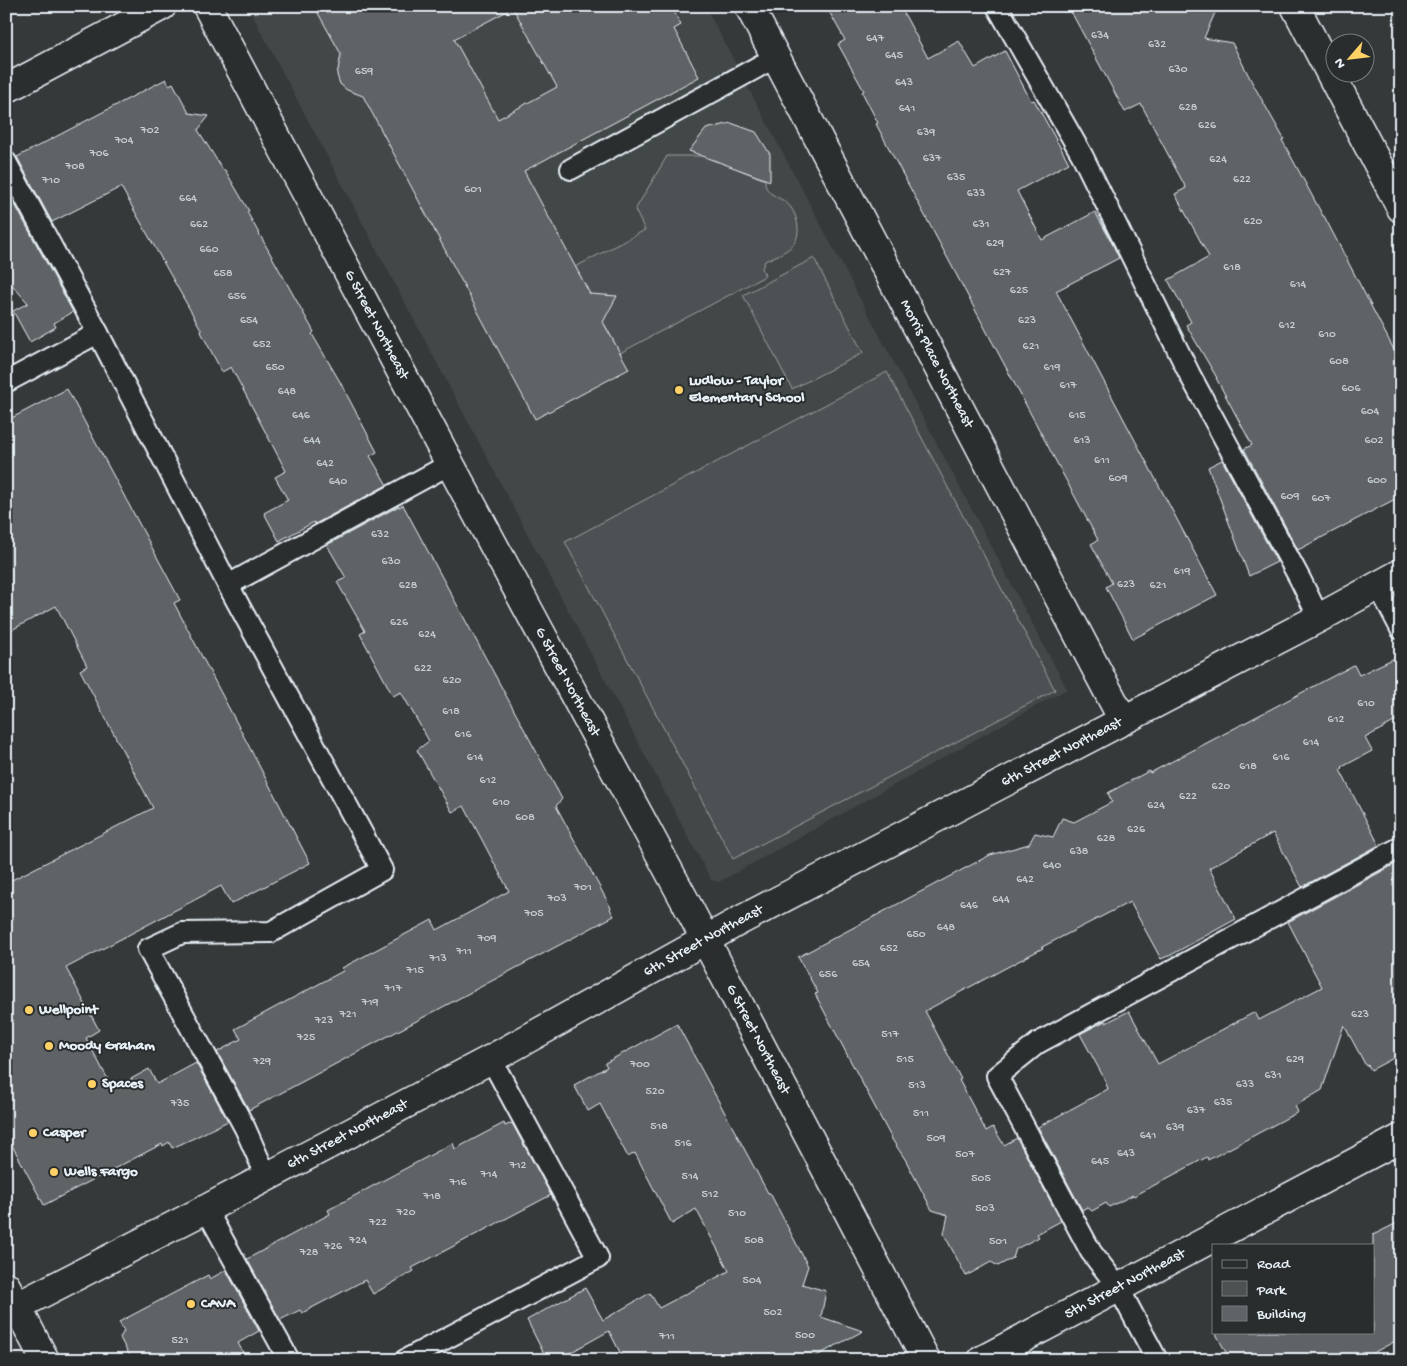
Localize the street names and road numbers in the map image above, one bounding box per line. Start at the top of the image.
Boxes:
street label: G Street Northeast [340,267,413,384]
street label: Morris Place Northeast [895,297,978,433]
street label: G Street Northeast [531,624,605,741]
street label: 6th Street Northeast [998,713,1127,791]
street label: 6th Street Northeast [641,900,768,981]
street label: G Street Northeast [722,981,795,1099]
street label: 6th Street Northeast [284,1094,413,1174]
street label: 5th Street Northeast [1062,1244,1190,1323]

